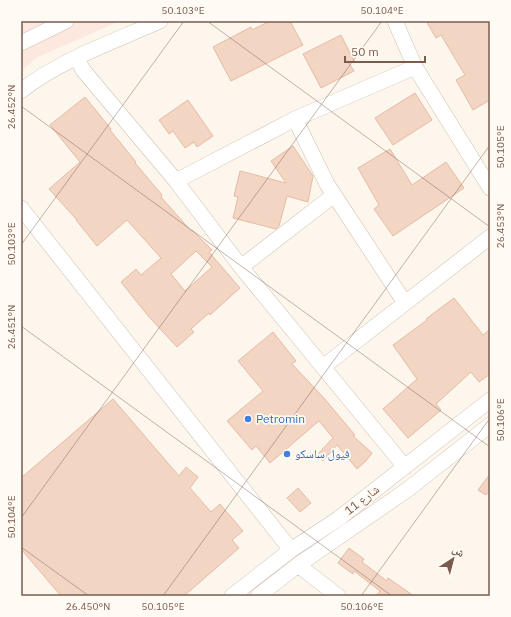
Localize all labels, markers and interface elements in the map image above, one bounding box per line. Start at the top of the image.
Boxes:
text: 50.103°E [161,4,205,17]
text: 50.104°E [360,4,404,17]
scale bar [345,38,425,64]
text: 50 m [351,44,379,59]
text: 26.452°N [5,85,18,129]
text: 50.105°E [494,125,507,169]
text: 26.453°N [494,204,507,248]
text: 50.103°E [5,222,18,266]
text: 26.451°N [5,305,18,349]
text: 50.106°E [494,398,507,442]
place label: Petromin [256,411,305,426]
marker: Petromin [243,414,253,424]
place label: فيول ساسكو [295,446,350,461]
marker: فيول ساسكو [282,449,292,459]
street label: شارع 11 [341,481,383,519]
text: 50.104°E [5,495,18,539]
north arrow [433,539,473,579]
text: ش [449,542,468,561]
text: 26.450°N [66,600,110,613]
text: 50.105°E [141,600,185,613]
text: 50.106°E [340,600,384,613]

